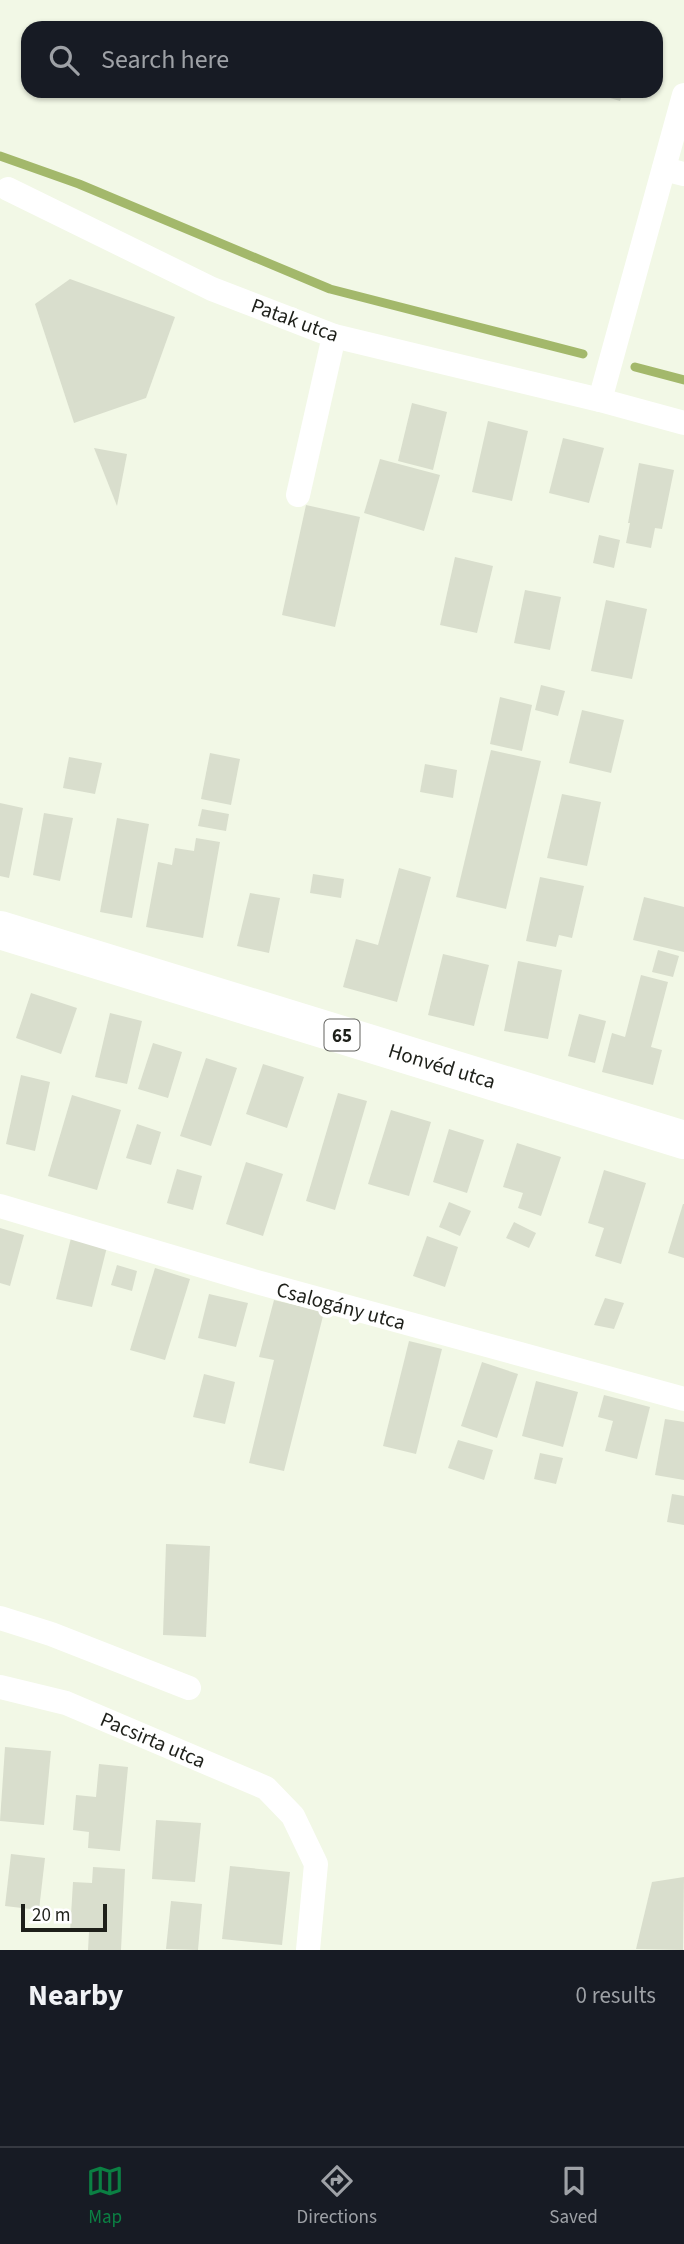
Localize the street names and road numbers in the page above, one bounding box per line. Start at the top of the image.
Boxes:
street label: Patak utca [247,290,343,350]
road number: 65 [324,1020,360,1050]
street label: Honvéd utca [385,1035,499,1097]
street label: Csalogány utca [273,1274,409,1338]
street label: Pacsirta utca [96,1704,210,1776]

